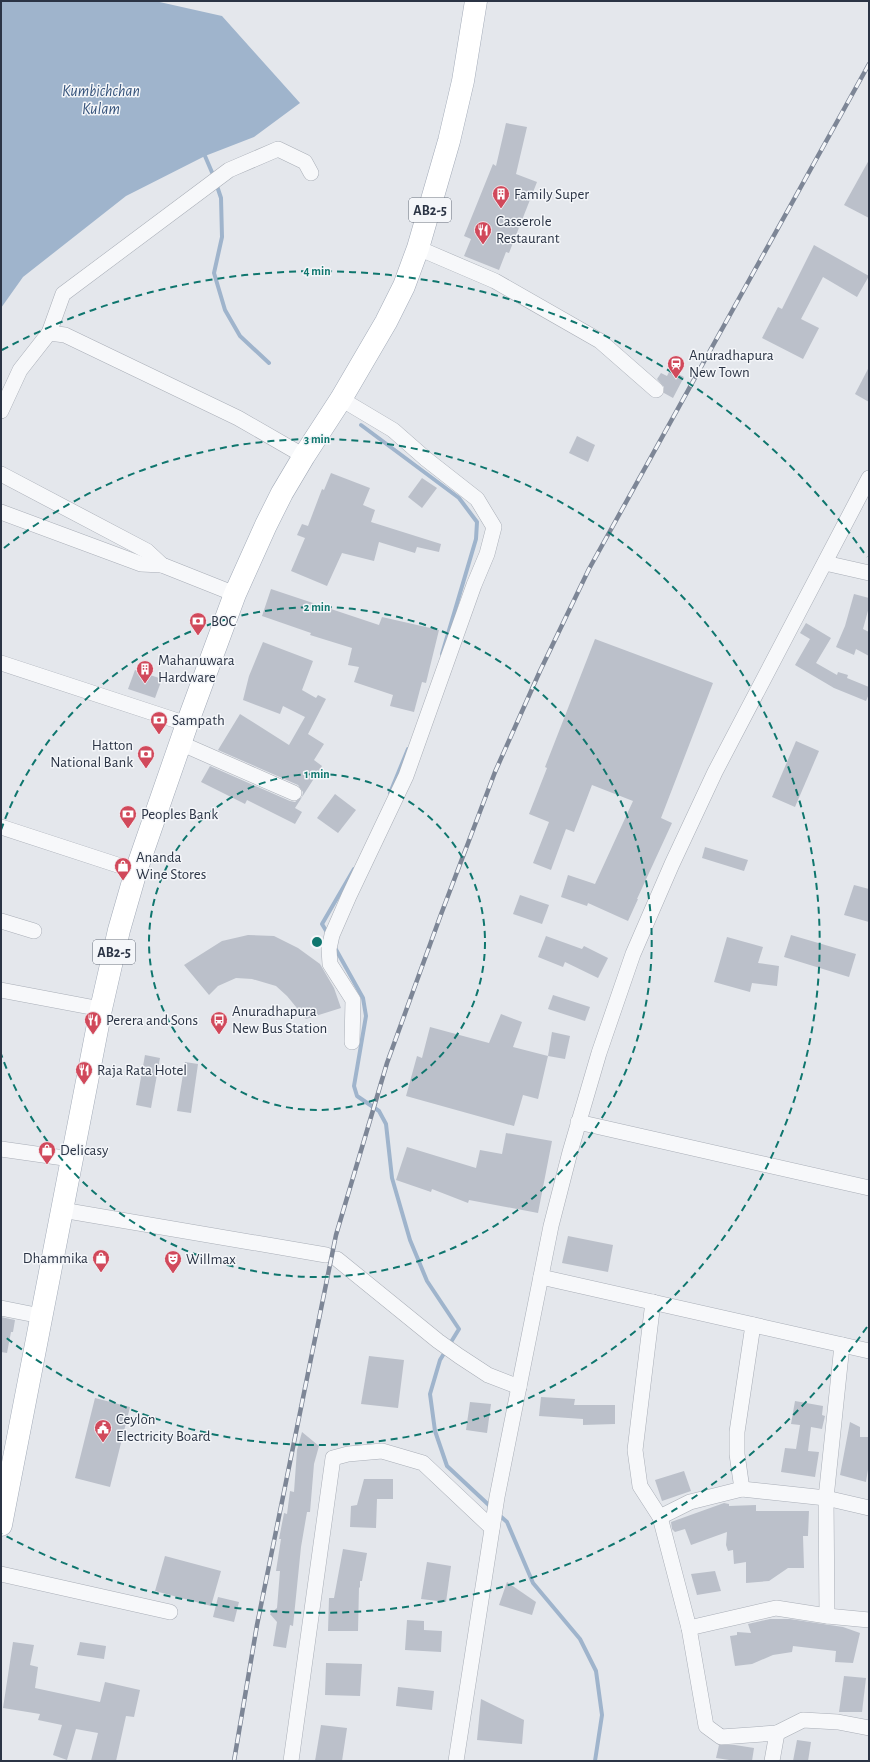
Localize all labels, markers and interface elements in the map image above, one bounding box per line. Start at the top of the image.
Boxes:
water label: Kumbichchan Kulam [62,83,140,117]
building icon: Family Super [491,184,511,209]
place label: Family Super [514,187,589,202]
road number: AB2-5 [409,198,451,222]
place label: Casserole Restaurant [496,214,560,246]
restaurant icon: Casserole Restaurant [473,220,493,245]
text: 4 min [303,265,331,277]
place label: Anuradhapura New Town [689,348,774,380]
station icon: Anuradhapura New Town [666,354,686,379]
text: 3 min [304,433,330,445]
text: 2 min [304,601,330,613]
bank icon: BOC [188,611,208,636]
place label: BOC [211,614,237,629]
place label: Mahanuwara Hardware [158,653,235,685]
building icon: Mahanuwara Hardware [135,659,155,684]
bank icon: Sampath [149,710,169,735]
place label: Sampath [172,713,225,728]
place label: Hatton National Bank [50,738,133,770]
bank icon: Hatton National Bank [136,744,156,769]
text: 1 min [304,768,330,780]
bank icon: Peoples Bank [118,804,138,829]
place label: Peoples Bank [141,807,218,822]
place label: Ananda Wine Stores [136,850,206,882]
shop icon: Ananda Wine Stores [113,856,133,881]
centre of rings [310,935,324,949]
road number: AB2-5 [93,940,135,964]
place label: Anuradhapura New Bus Station [232,1004,327,1036]
restaurant icon: Perera and Sons [83,1010,103,1035]
bus stop icon: Anuradhapura New Bus Station [209,1010,229,1035]
place label: Perera and Sons [106,1013,198,1028]
restaurant icon: Raja Rata Hotel [74,1060,94,1085]
place label: Raja Rata Hotel [97,1063,187,1078]
shop icon: Delicasy [37,1140,57,1165]
place label: Delicasy [60,1143,109,1158]
shop icon: Dhammika [91,1248,111,1273]
theatre icon: Willmax [163,1249,183,1274]
place label: Dhammika [23,1251,88,1266]
place label: Willmax [186,1252,236,1267]
place label: Ceylon Electricity Board [116,1412,211,1444]
public building icon: Ceylon Electricity Board [93,1418,113,1443]

